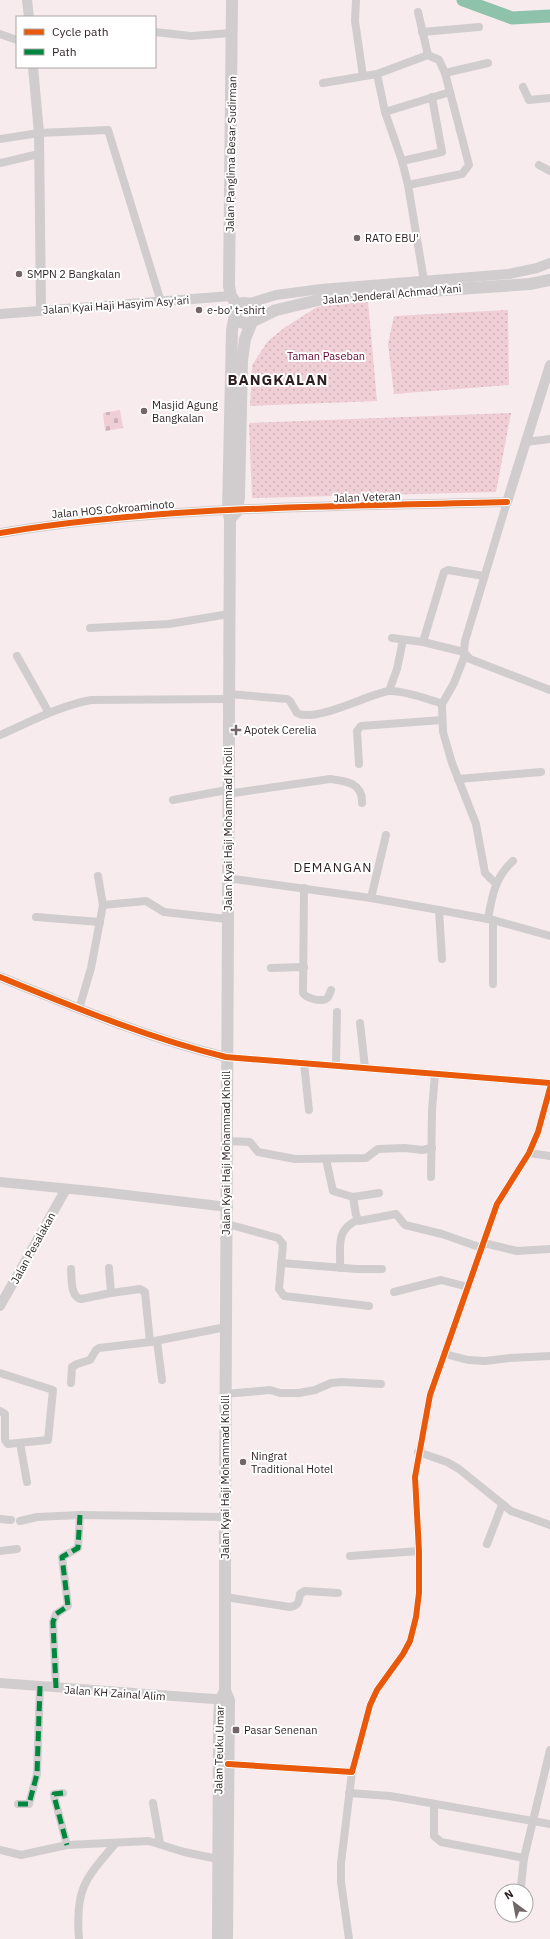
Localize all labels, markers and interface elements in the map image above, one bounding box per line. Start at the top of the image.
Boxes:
legend [16,16,156,68]
text: Cycle path [52,24,109,39]
text: Path [52,44,77,59]
street label: Jalan Panglima Besar Sudirman [223,76,239,232]
place label: RATO EBU' [365,231,419,245]
marker: RATO EBU' [352,233,362,243]
place label: SMPN 2 Bangkalan [27,267,120,281]
marker: SMPN 2 Bangkalan [14,269,24,279]
street label: Jalan Jenderal Achmad Yani [322,281,462,307]
street label: Jalan Kyai Haji Hasyim Asy'ari [42,293,190,317]
place label: e-bo' t-shirt [207,303,266,317]
marker: e-bo' t-shirt [194,305,204,315]
park label: Taman Paseban [287,349,365,363]
district label: BANGKALAN [228,370,328,389]
place label: Masjid Agung Bangkalan [152,398,218,425]
marker: Masjid Agung Bangkalan [139,406,149,416]
street label: Jalan Veteran [333,489,401,505]
street label: Jalan HOS Cokroaminoto [51,497,175,521]
place label: Apotek Cerelia [244,723,316,737]
marker: Apotek Cerelia [231,725,241,735]
street label: Jalan Kyai Haji Mohammad Kholil [221,747,235,911]
district label: DEMANGAN [294,859,372,876]
street label: Jalan Kyai Haji Mohammad Kholil [219,1071,233,1235]
street label: Jalan Pesalakan [8,1210,58,1286]
street label: Jalan Kyai Haji Mohammad Kholil [218,1395,232,1559]
place label: Ningrat Traditional Hotel [251,1449,333,1476]
marker: Ningrat Traditional Hotel [238,1457,248,1467]
street label: Jalan KH Zainal Alim [64,1682,166,1704]
street label: Jalan Teuku Umar [211,1706,227,1794]
place label: Pasar Senenan [244,1723,317,1737]
marker: Pasar Senenan [231,1725,241,1735]
north arrow [494,1883,534,1923]
text: N [502,1886,516,1903]

